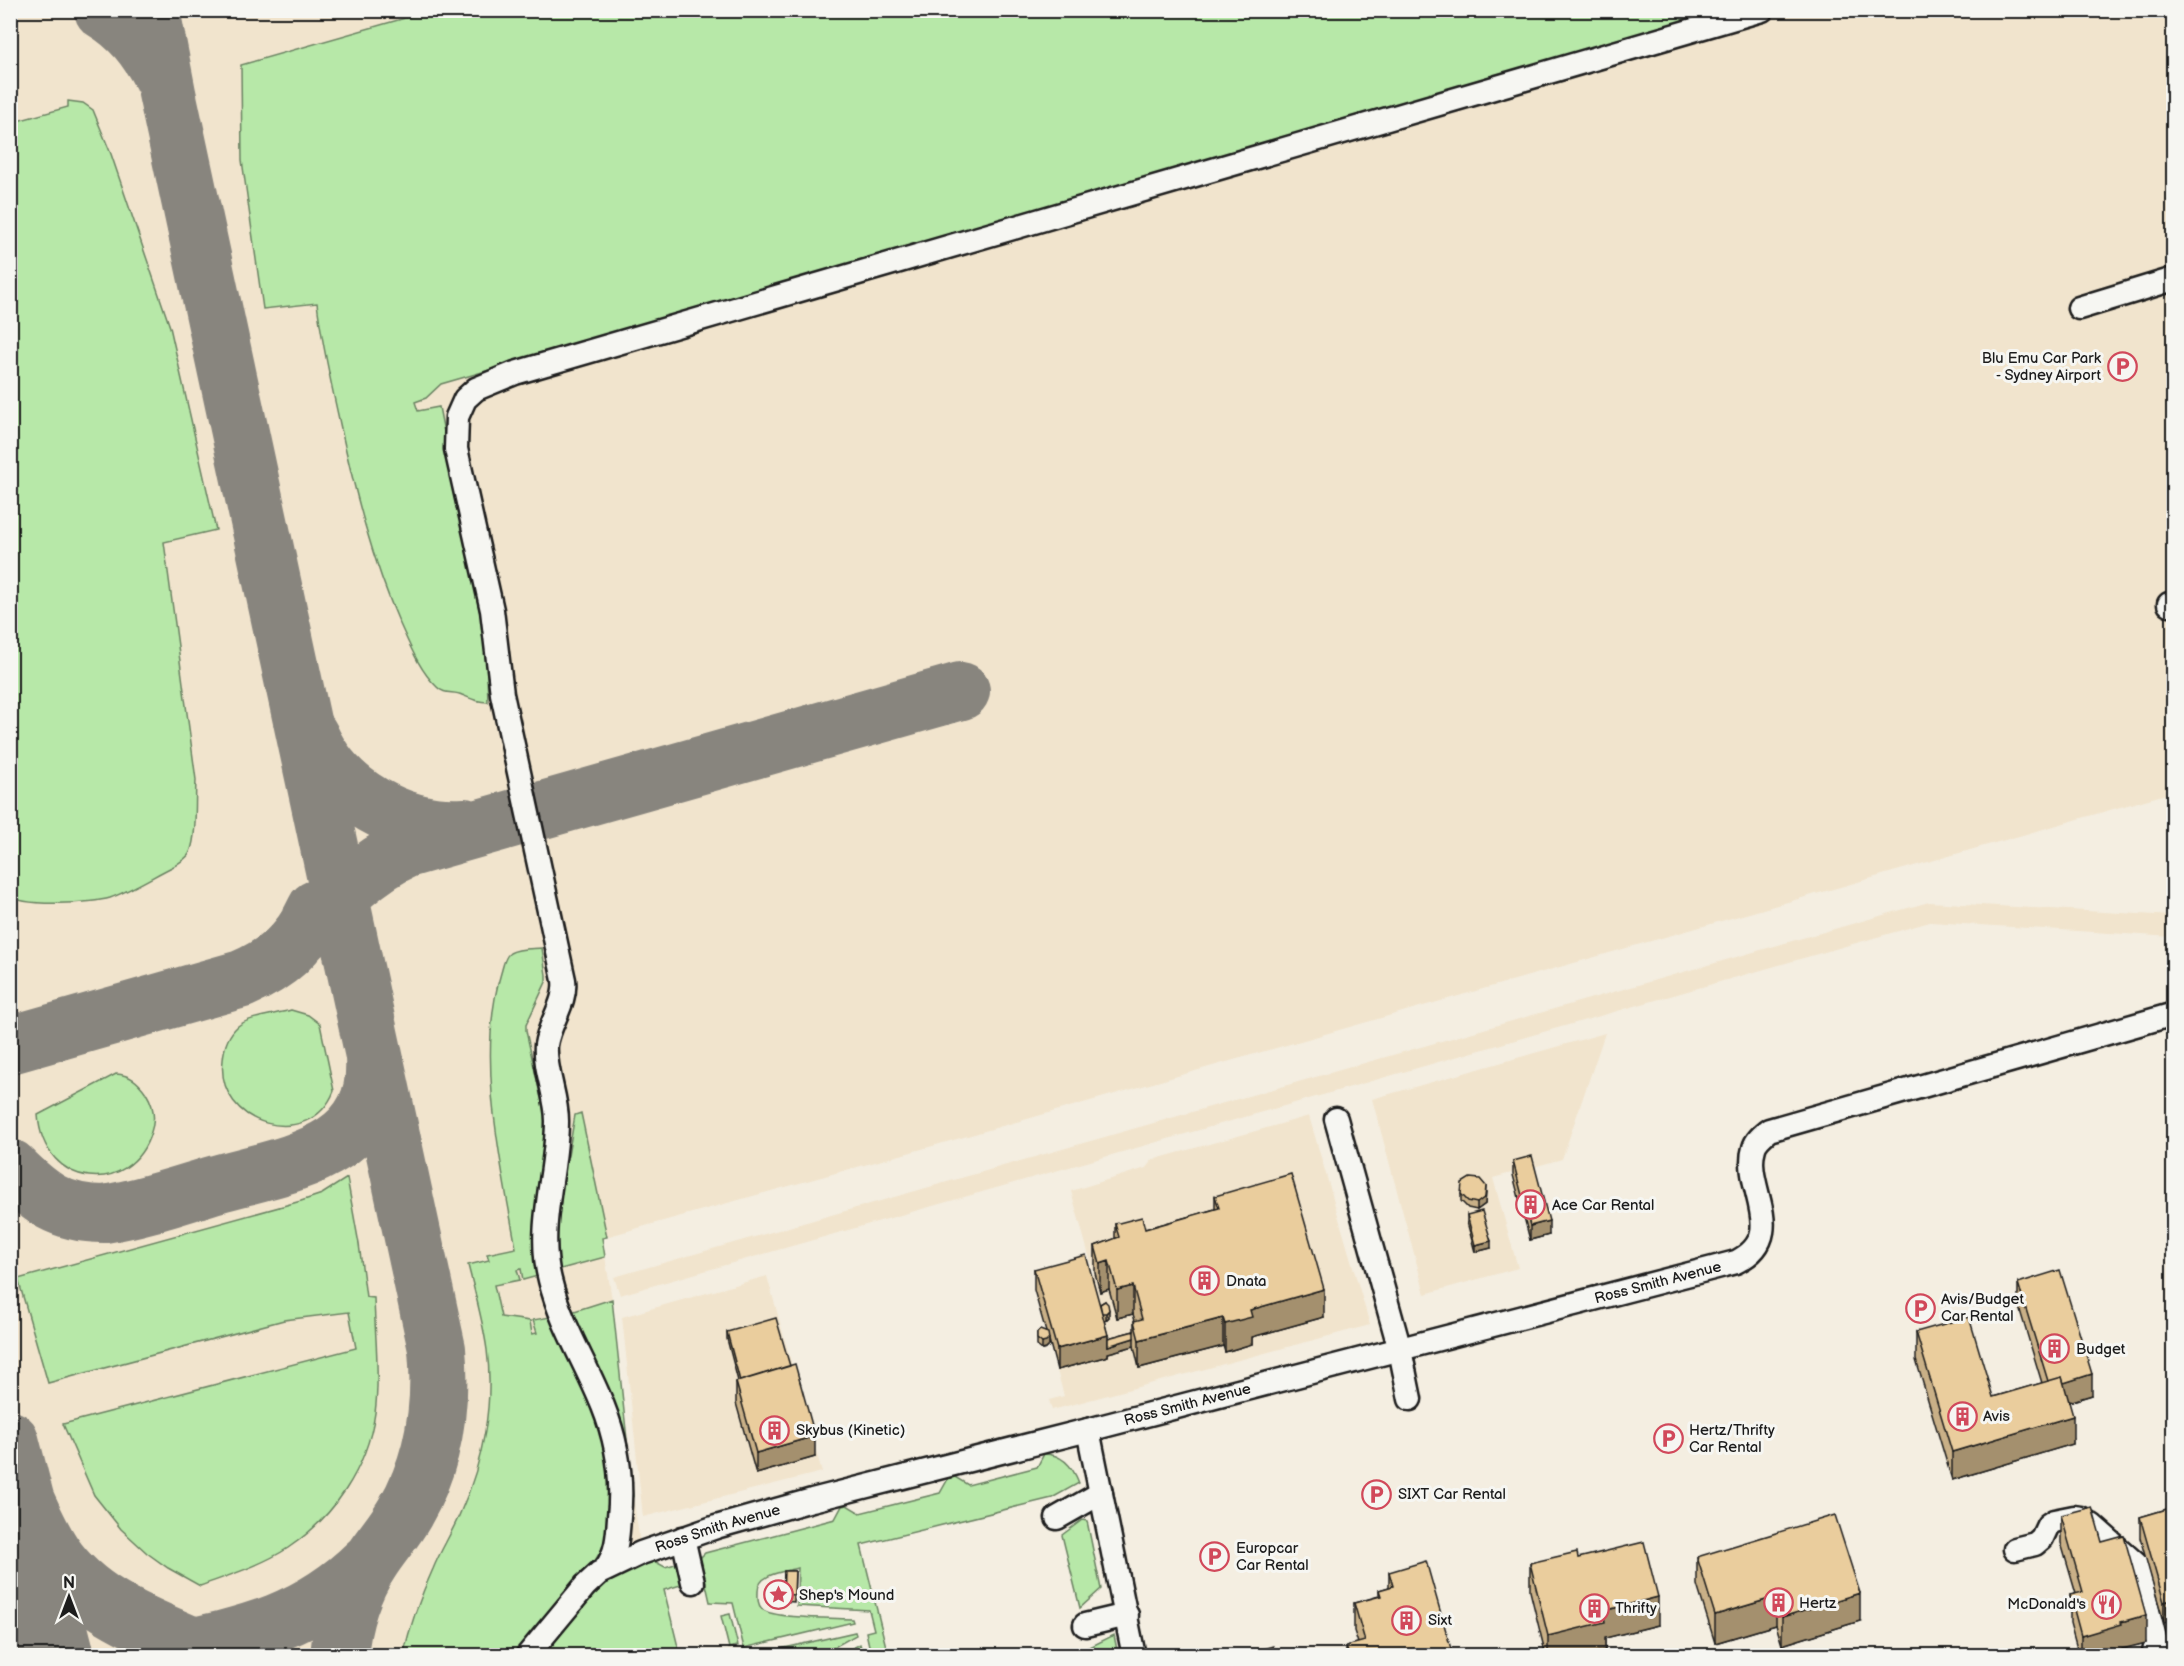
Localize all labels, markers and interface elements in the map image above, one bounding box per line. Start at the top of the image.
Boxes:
place label: Blu Emu Car Park - Sydney Airport [1982,349,2102,385]
parking icon: Blu Emu Car Park - Sydney Airport [2106,351,2138,383]
building icon: Ace Car Rental [1515,1189,1547,1221]
place label: Ace Car Rental [1552,1196,1654,1215]
street label: Ross Smith Avenue [1592,1257,1723,1308]
building icon: Dnata [1189,1265,1221,1297]
place label: Dnata [1226,1272,1267,1291]
place label: Avis/Budget Car Rental [1941,1290,2024,1326]
parking icon: Avis/Budget Car Rental [1904,1292,1936,1324]
building icon: Budget [2039,1333,2071,1365]
place label: Budget [2076,1340,2126,1359]
street label: Ross Smith Avenue [1122,1379,1253,1430]
building icon: Avis [1946,1400,1978,1432]
place label: Avis [1983,1407,2010,1426]
building icon: Skybus (Kinetic) [759,1414,791,1446]
place label: Skybus (Kinetic) [796,1421,905,1440]
place label: Hertz/Thrifty Car Rental [1689,1421,1775,1457]
parking icon: Hertz/Thrifty Car Rental [1652,1423,1684,1455]
parking icon: SIXT Car Rental [1361,1478,1393,1510]
place label: SIXT Car Rental [1398,1485,1506,1504]
street label: Ross Smith Avenue [652,1500,782,1557]
place label: Europcar Car Rental [1236,1539,1309,1575]
parking icon: Europcar Car Rental [1199,1541,1231,1573]
north arrow [39,1567,99,1627]
text: N [63,1574,75,1593]
place icon: Shep's Mound [762,1579,794,1611]
place label: Shep's Mound [799,1586,894,1605]
building icon: Hertz [1762,1587,1794,1619]
restaurant icon: McDonald's [2091,1588,2123,1620]
building icon: Thrifty [1578,1592,1610,1624]
place label: Hertz [1799,1594,1837,1613]
place label: McDonald's [2007,1595,2087,1614]
place label: Thrifty [1615,1599,1657,1618]
building icon: Sixt [1391,1604,1423,1636]
place label: Sixt [1428,1611,1453,1630]

